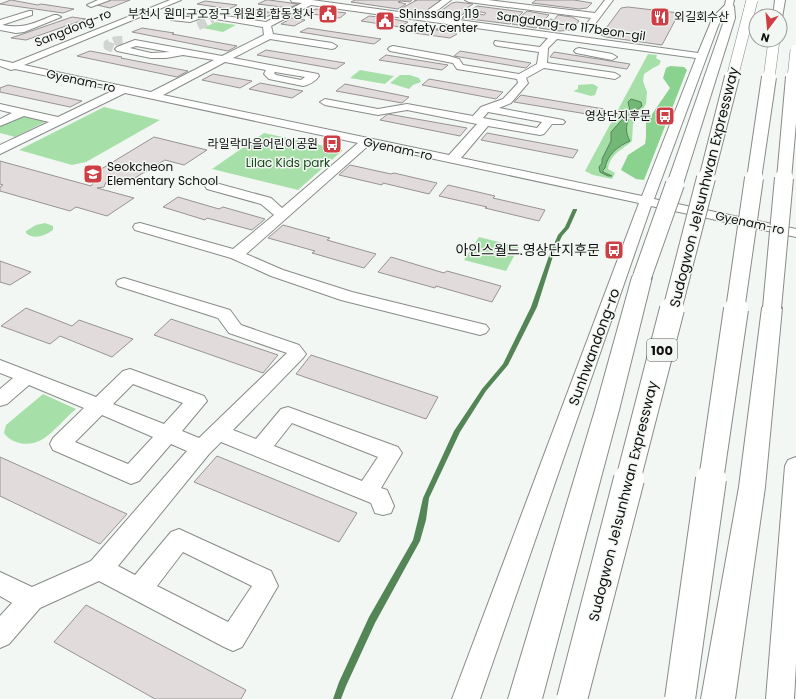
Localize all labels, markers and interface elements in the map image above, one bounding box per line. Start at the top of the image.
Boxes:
public building icon: 부천시 원미구오정구 위원회 합동청사 [317,3,339,25]
street label: Sangdong-ro [32,4,114,51]
place label: 부천시 원미구오정구 위원회 합동청사 [128,5,314,22]
place label: Shinssang 119 safety center [399,5,479,36]
restaurant icon: 외길회수산 [649,6,671,28]
street label: Sangdong-ro 117beon-gil [495,7,647,44]
place label: 외길회수산 [674,8,729,25]
north arrow [748,8,788,48]
public building icon: Shinssang 119 safety center [374,10,396,32]
text: N [759,29,771,46]
street label: Sudogwon Je1sunhwan Expressway [664,64,744,309]
street label: Gyenam-ro [45,65,118,96]
bus stop icon: 영상단지후문 [654,105,676,127]
place label: 영상단지후문 [585,107,651,124]
bus stop icon: 라일락마을어린이공원 [321,133,343,155]
street label: Gyenam-ro [362,133,435,164]
place label: 라일락마을어린이공원 [208,135,318,152]
park label: Lilac Kids park [246,154,331,171]
place label: Seokcheon Elementary School [107,158,218,189]
school or university icon: Seokcheon Elementary School [82,163,104,185]
street label: Gyenam-ro [714,207,787,238]
bus stop icon: 아인스월드.영상단지후문 [603,239,625,261]
place label: 아인스월드.영상단지후문 [455,240,600,260]
street label: Sunhwandong-ro [563,285,625,409]
road number: 100 [647,339,677,361]
street label: Sudogwon Je1sunhwan Expressway [583,378,663,623]

